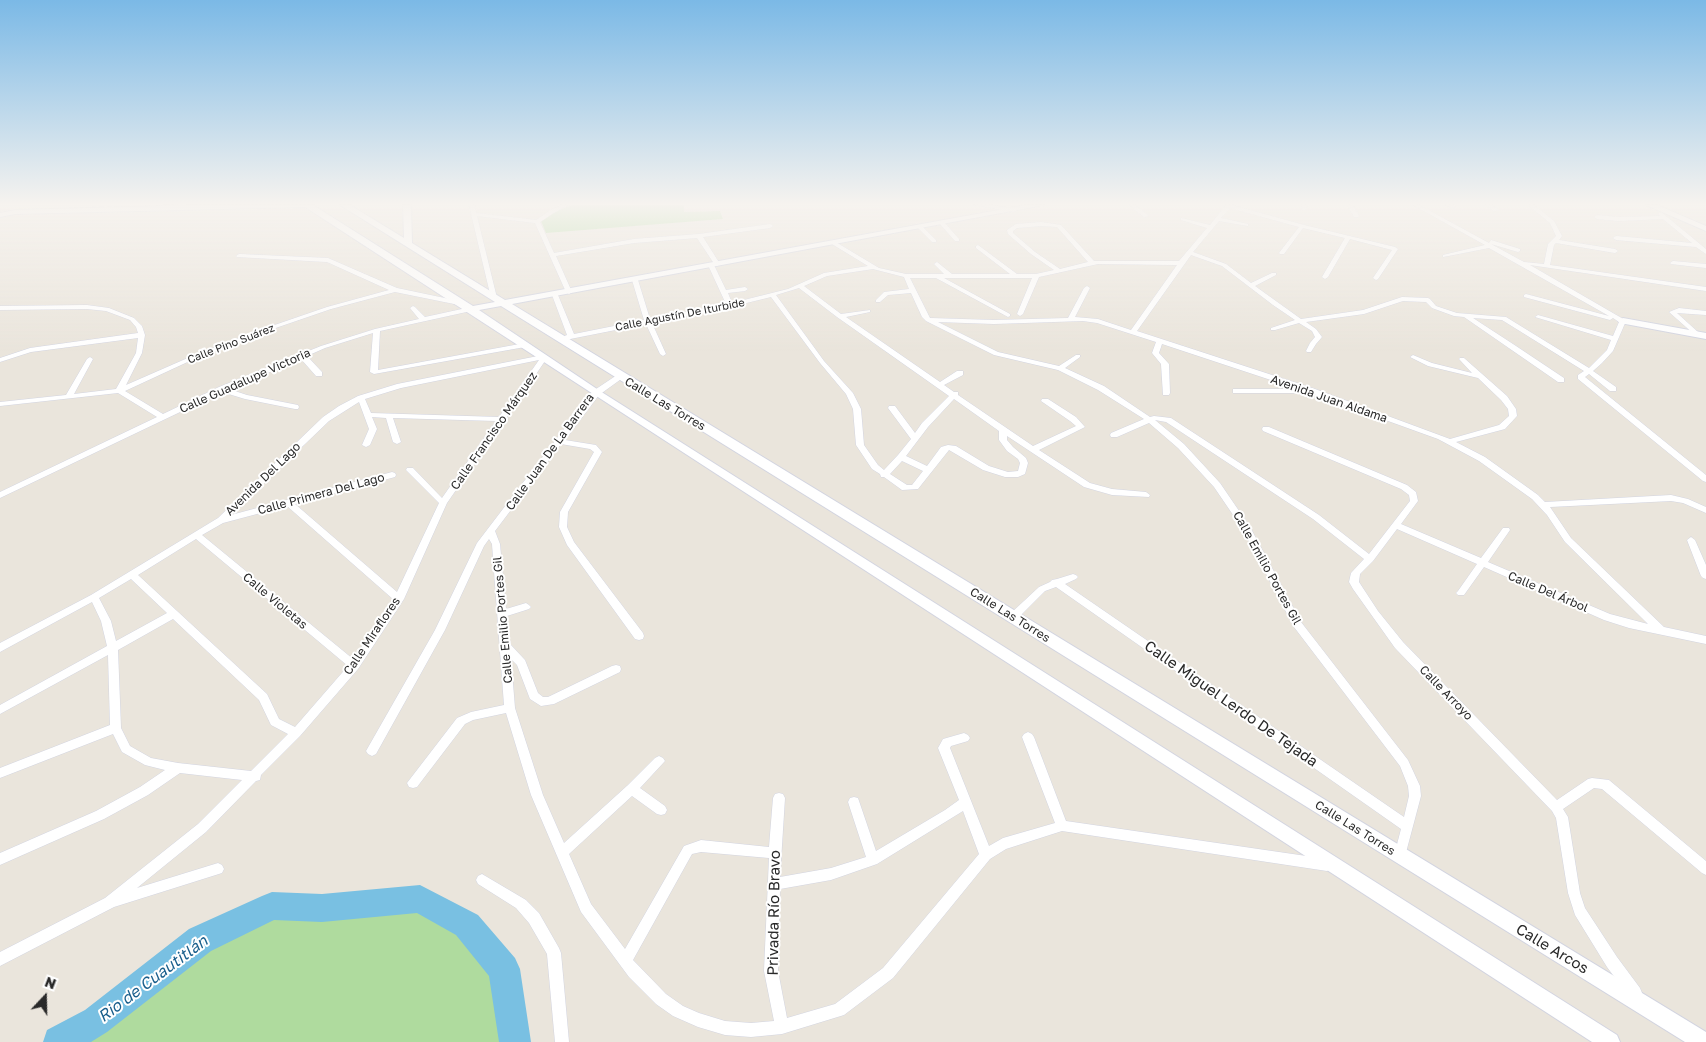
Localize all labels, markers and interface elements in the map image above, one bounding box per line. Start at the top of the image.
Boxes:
street label: Calle Agustín De Iturbide [614,296,746,334]
street label: Calle Pino Suárez [186,321,276,367]
street label: Calle Guadalupe Victoria [177,346,313,416]
street label: Calle Francisco Márquez [448,369,540,493]
street label: Avenida Juan Aldama [1269,372,1389,426]
street label: Calle Las Torres [622,374,708,434]
street label: Calle Juan De La Barrera [503,391,597,513]
street label: Avenida Del Lago [222,439,304,519]
street label: Calle Primera Del Lago [256,470,386,518]
street label: Calle Emilio Portes Gil [1230,509,1304,627]
street label: Calle Emilio Portes Gil [490,556,516,684]
street label: Calle Del Árbol [1506,569,1590,615]
street label: Calle Violetas [240,570,310,632]
street label: Calle Las Torres [967,585,1053,645]
street label: Calle Miraflores [341,594,403,678]
street label: Calle Miguel Lerdo De Tejada [1141,637,1321,771]
street label: Calle Arroyo [1416,663,1476,723]
street label: Calle Las Torres [1312,798,1398,858]
street label: Privada Río Bravo [764,850,784,976]
street label: Calle Arcos [1512,920,1592,978]
water label: Rio de Cuautitlán [94,932,212,1026]
north arrow [20,972,70,1022]
text: N [43,973,59,992]

